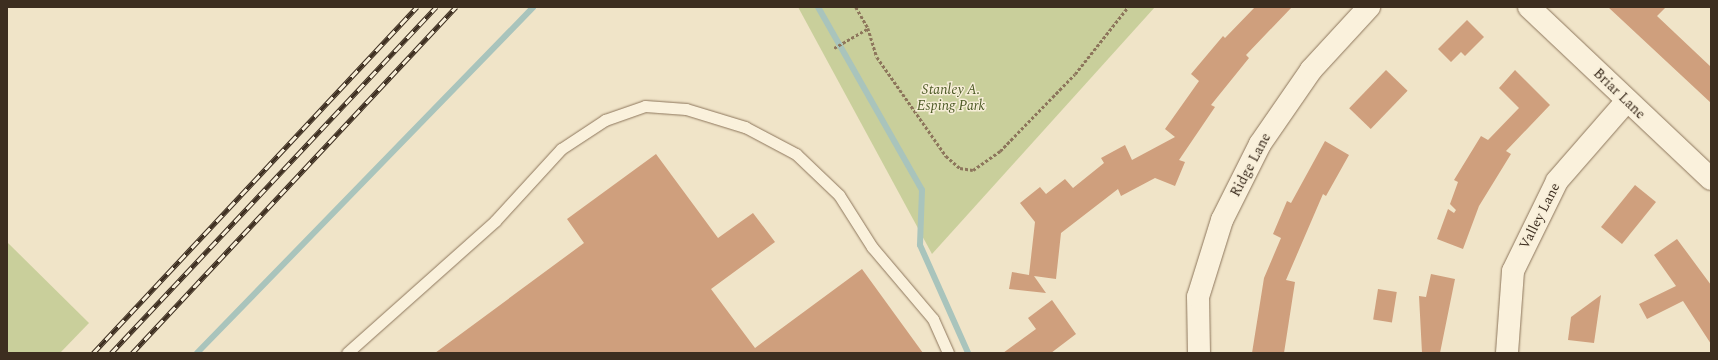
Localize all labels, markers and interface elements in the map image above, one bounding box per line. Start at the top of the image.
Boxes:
street label: Briar Lane [1590,65,1648,123]
park label: Stanley A. Esping Park [917,82,985,114]
street label: Ridge Lane [1227,130,1275,200]
street label: Valley Lane [1516,180,1564,252]

